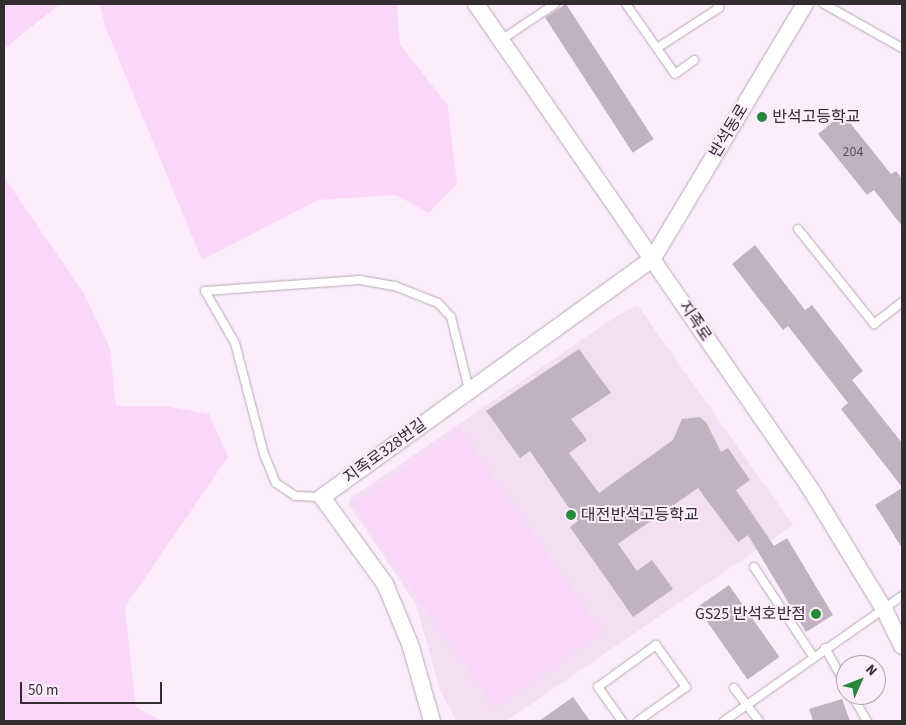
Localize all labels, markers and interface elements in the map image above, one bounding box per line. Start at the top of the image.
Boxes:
street label: 반석동로 [706,101,752,161]
place label: 반석고등학교 [772,107,860,127]
marker: 반석고등학교 [756,111,768,123]
house number: 204 [843,144,863,160]
street label: 지족로 [675,297,715,345]
street label: 지족로328번길 [340,415,430,487]
place label: 대전반석고등학교 [581,505,699,525]
marker: 대전반석고등학교 [565,509,577,521]
place label: GS25 반석호반점 [695,604,806,624]
marker: GS25 반석호반점 [810,608,822,620]
north arrow [836,655,886,705]
text: N [861,660,881,681]
scale bar [22,672,165,704]
text: 50 m [28,680,58,701]

